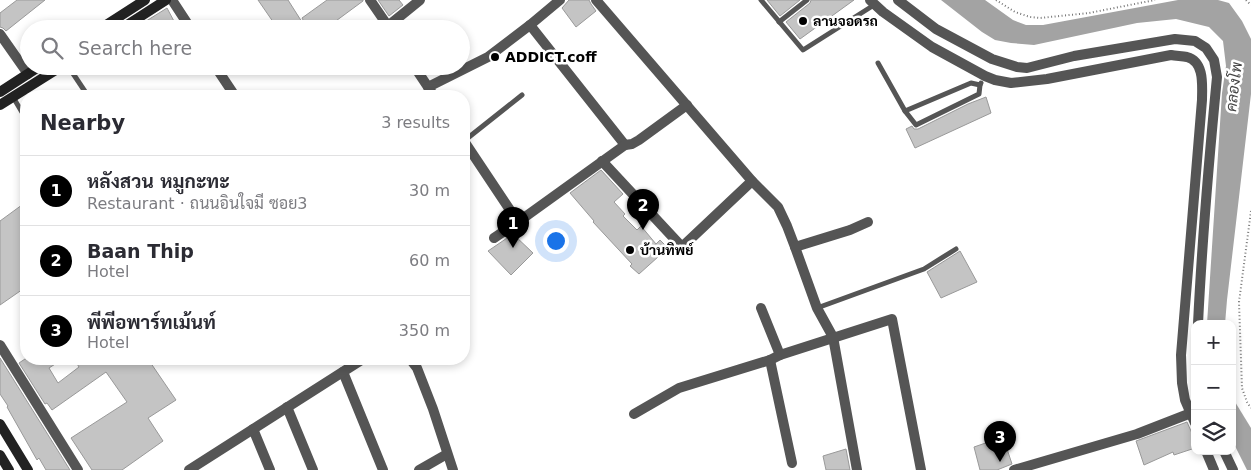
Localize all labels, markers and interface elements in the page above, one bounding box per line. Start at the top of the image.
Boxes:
place label: ลานจอดรถ [813,13,878,29]
marker: ลานจอดรถ [797,15,809,27]
search box [20,20,470,75]
icon: search [38,34,66,62]
text: Search here [78,37,192,59]
place label: ADDICT.coff [505,49,597,65]
marker: ADDICT.coff [489,51,501,63]
water label: คลองโพ [1221,61,1246,113]
text: Nearby [40,111,125,135]
text: 3 results [381,113,450,132]
text: หลังสวน หมูกะทะ [87,170,230,192]
text: 1 [50,181,62,200]
text: 30 m [409,181,450,200]
pin: 2 [627,189,659,230]
text: Restaurant · ถนนอินใจมี ซอย3 [87,194,308,213]
pin: 1 [497,207,529,248]
your location [543,228,569,254]
text: Baan Thip [87,240,194,262]
place label: บ้านทิพย์ [640,241,694,258]
marker: บ้านทิพย์ [624,244,636,256]
text: 2 [50,251,62,270]
text: 60 m [409,251,450,270]
text: Hotel [87,262,129,281]
text: พีพีอพาร์ทเม้นท์ [87,311,216,333]
map controls [1191,320,1236,455]
button: + [1191,320,1236,365]
text: 3 [50,321,62,340]
text: 350 m [399,321,450,340]
text: Hotel [87,333,129,352]
button: − [1191,365,1236,410]
button: layers [1191,410,1236,455]
pin: 3 [984,421,1016,462]

